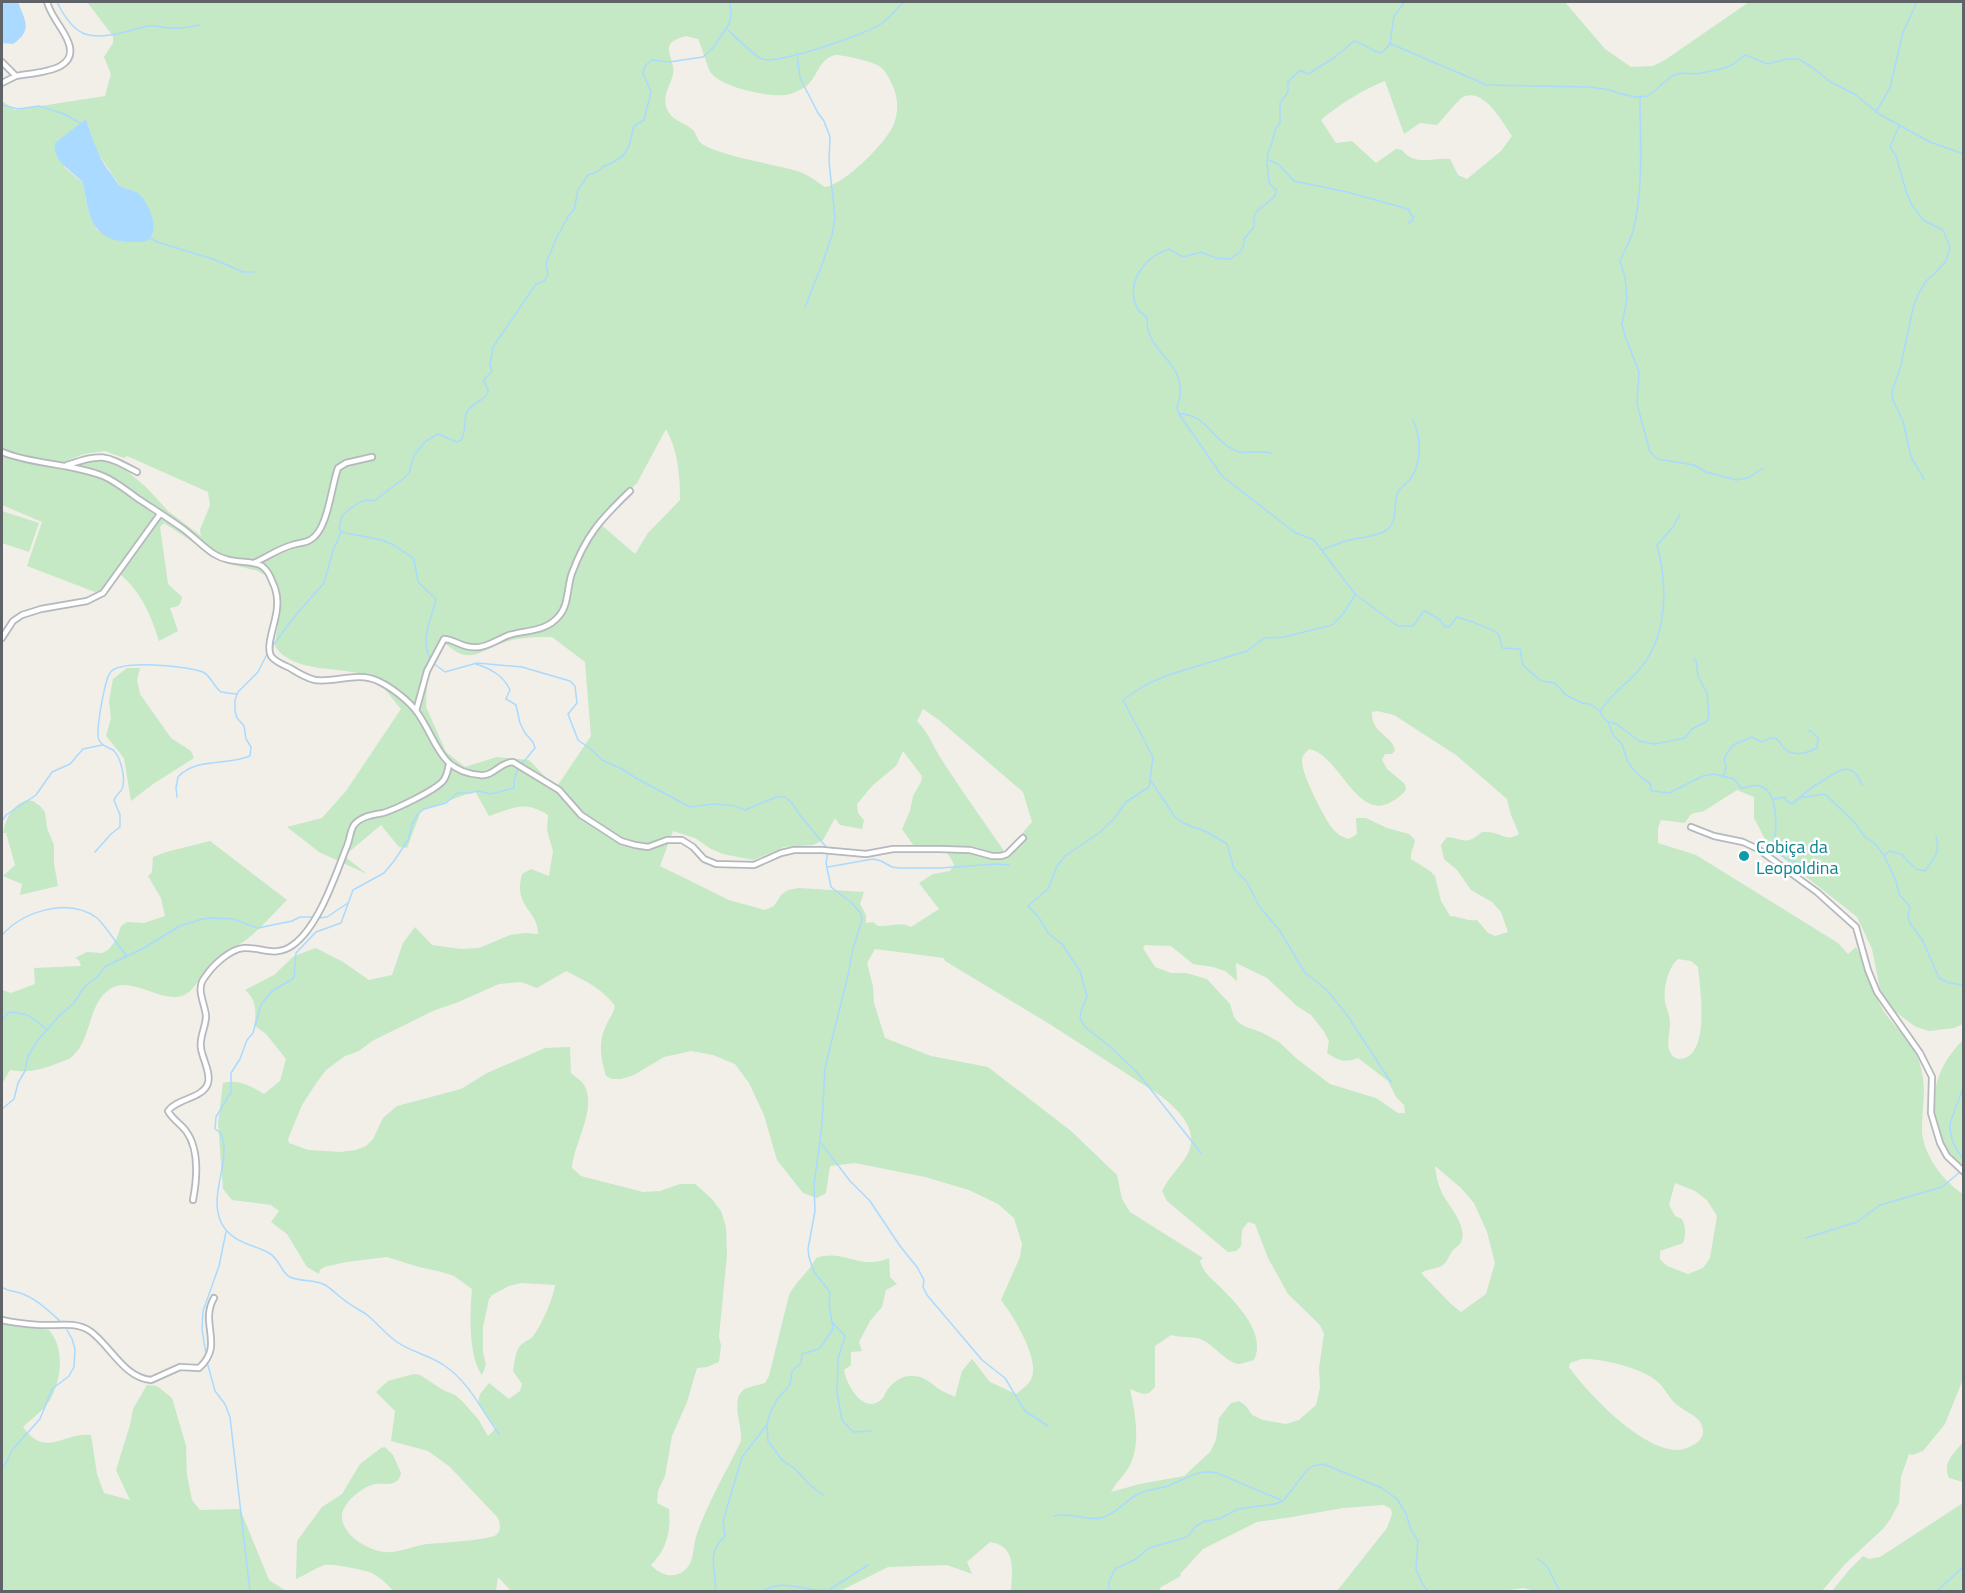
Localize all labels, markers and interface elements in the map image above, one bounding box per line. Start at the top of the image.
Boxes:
place label: Cobiça da Leopoldina [1756,833,1838,881]
marker: Cobiça da Leopoldina [1737,849,1751,863]

